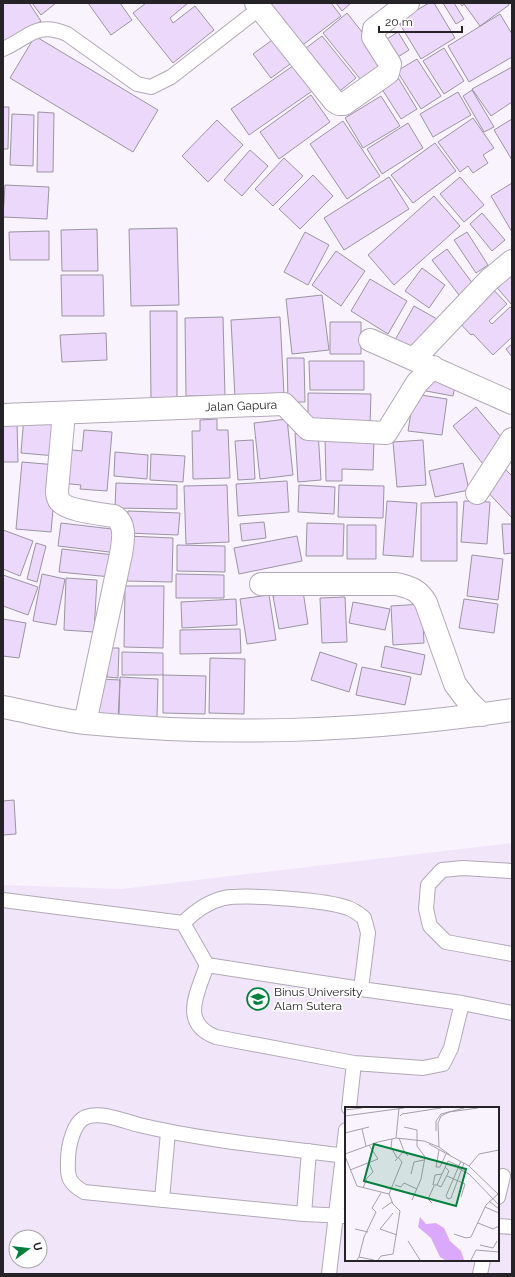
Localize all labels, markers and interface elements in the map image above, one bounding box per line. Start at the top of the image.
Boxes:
scale bar [379,8,462,34]
text: 20 m [385,15,413,29]
street label: Jalan Gapura [205,398,277,414]
place label: Binus University Alam Sutera [274,985,363,1013]
school or university icon: Binus University Alam Sutera [245,986,271,1012]
inset map [345,1107,499,1261]
north arrow [8,1229,48,1269]
text: U [30,1241,45,1252]

